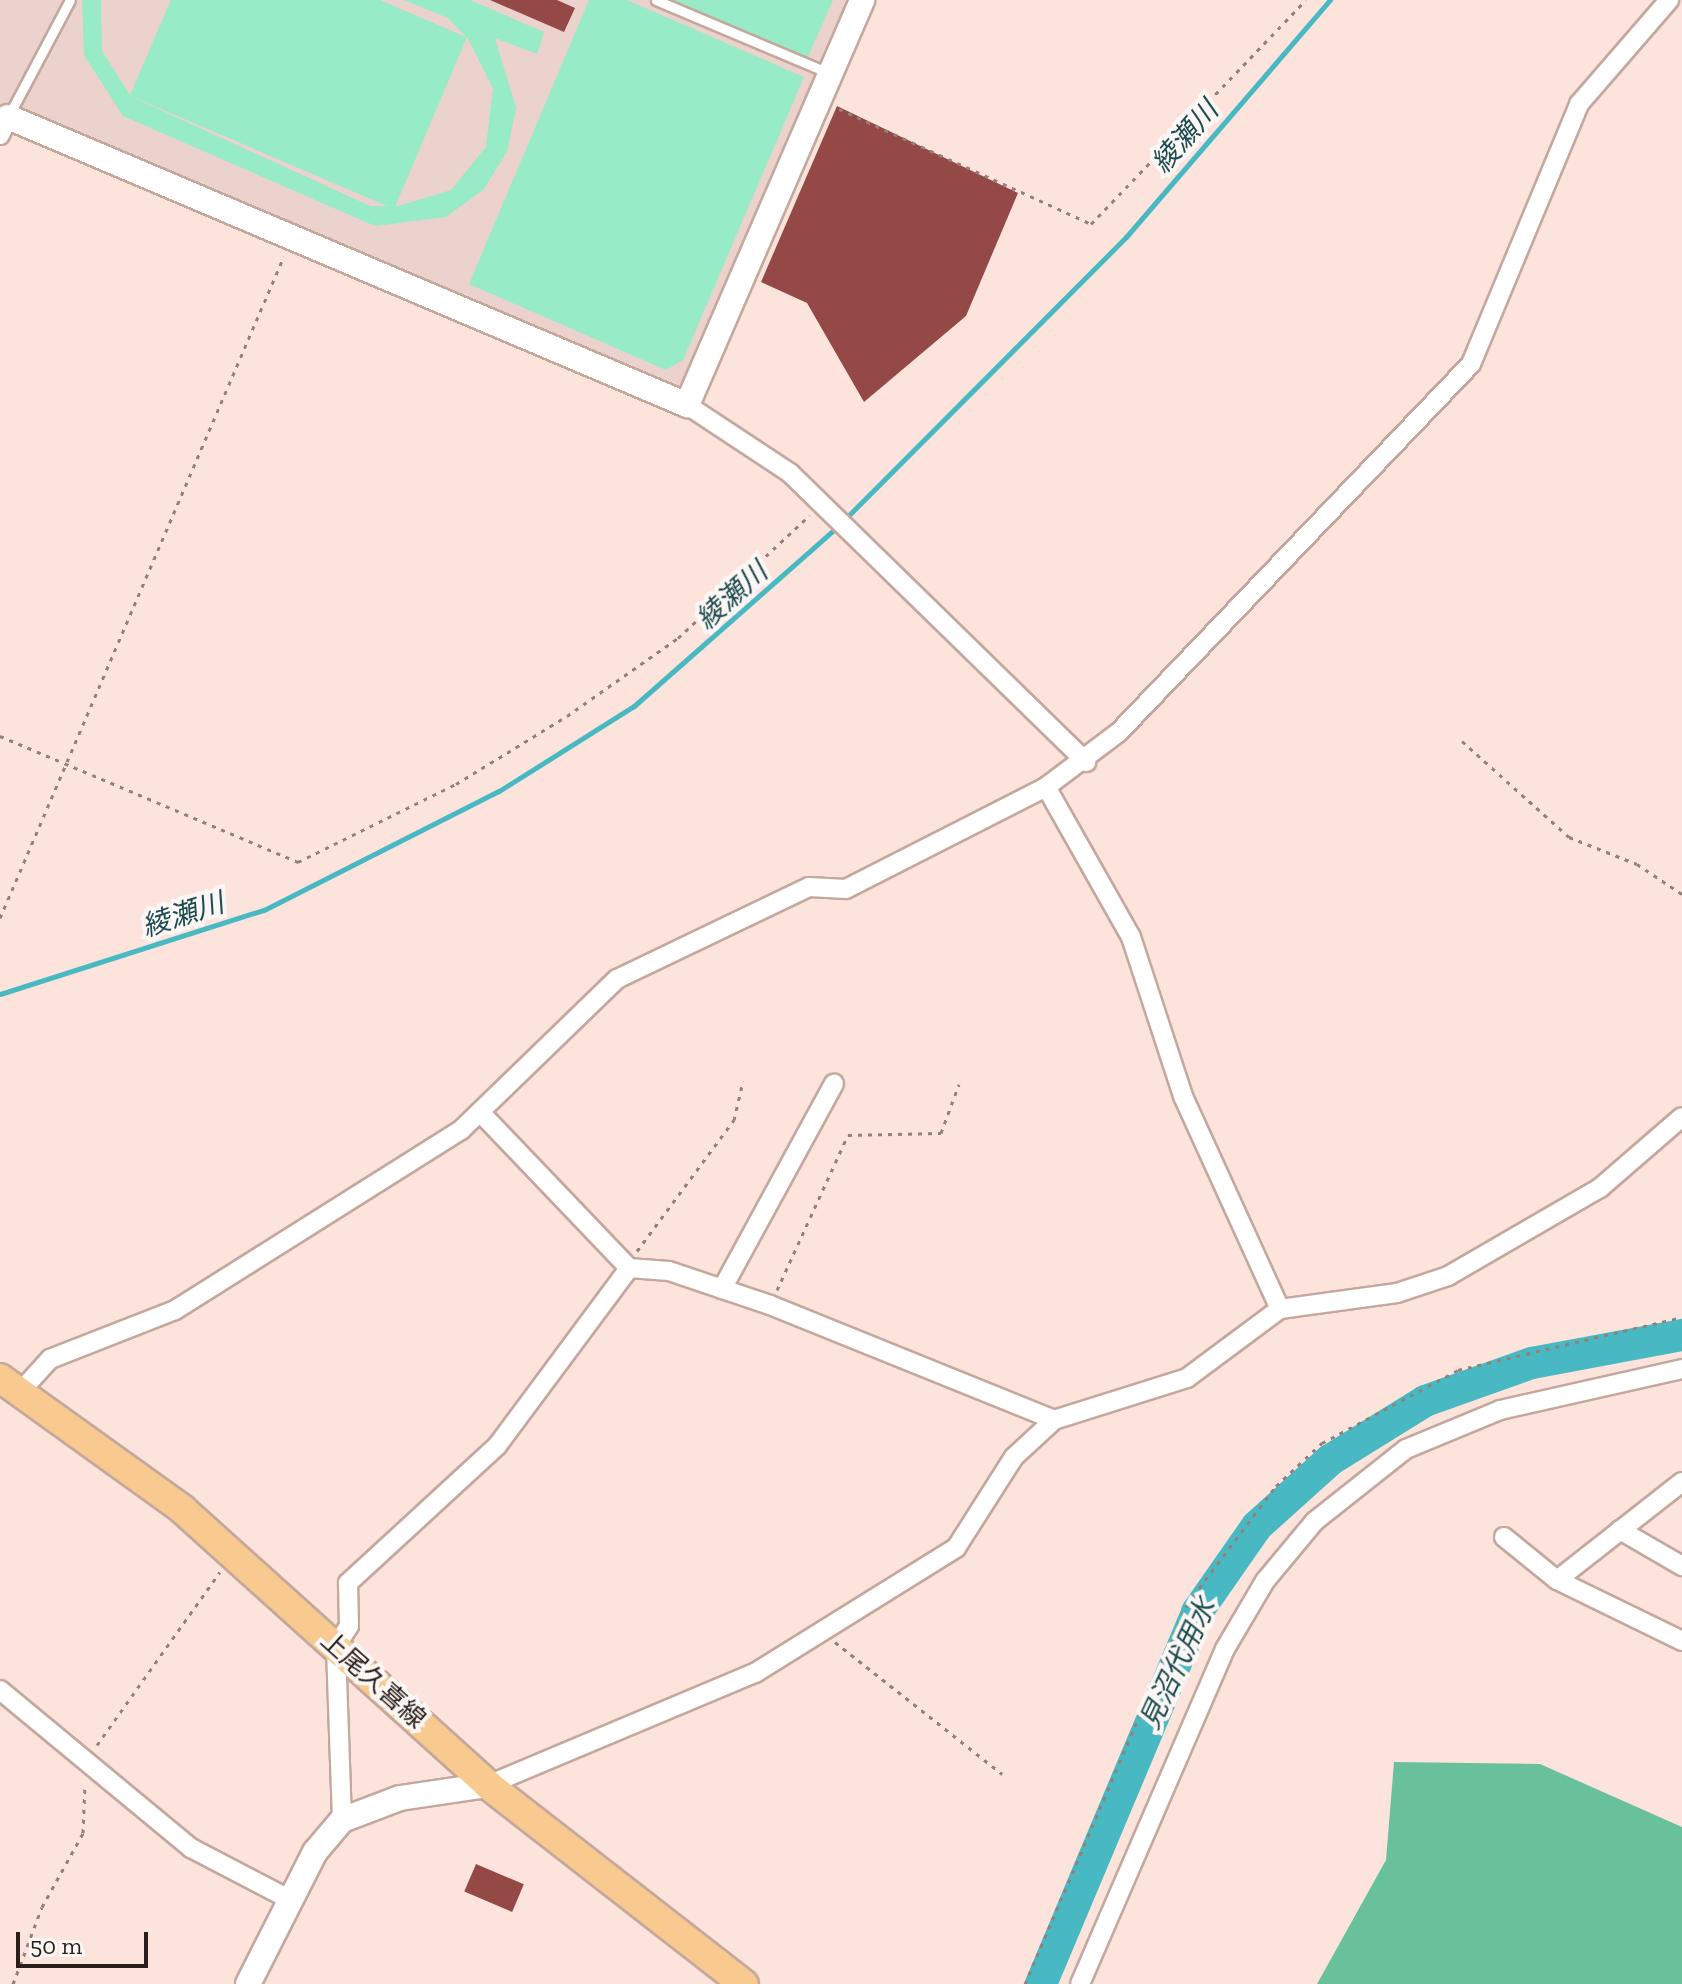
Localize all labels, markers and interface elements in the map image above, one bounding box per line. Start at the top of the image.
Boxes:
water label: 綾瀬川 [1145,94,1225,180]
water label: 綾瀬川 [690,555,774,637]
water label: 綾瀬川 [138,886,228,944]
water label: 見沼代用水 [1133,1593,1223,1735]
street label: 上尾久喜線 [314,1625,432,1735]
scale bar [20,1916,152,1966]
text: 50 m [30,1931,82,1960]

